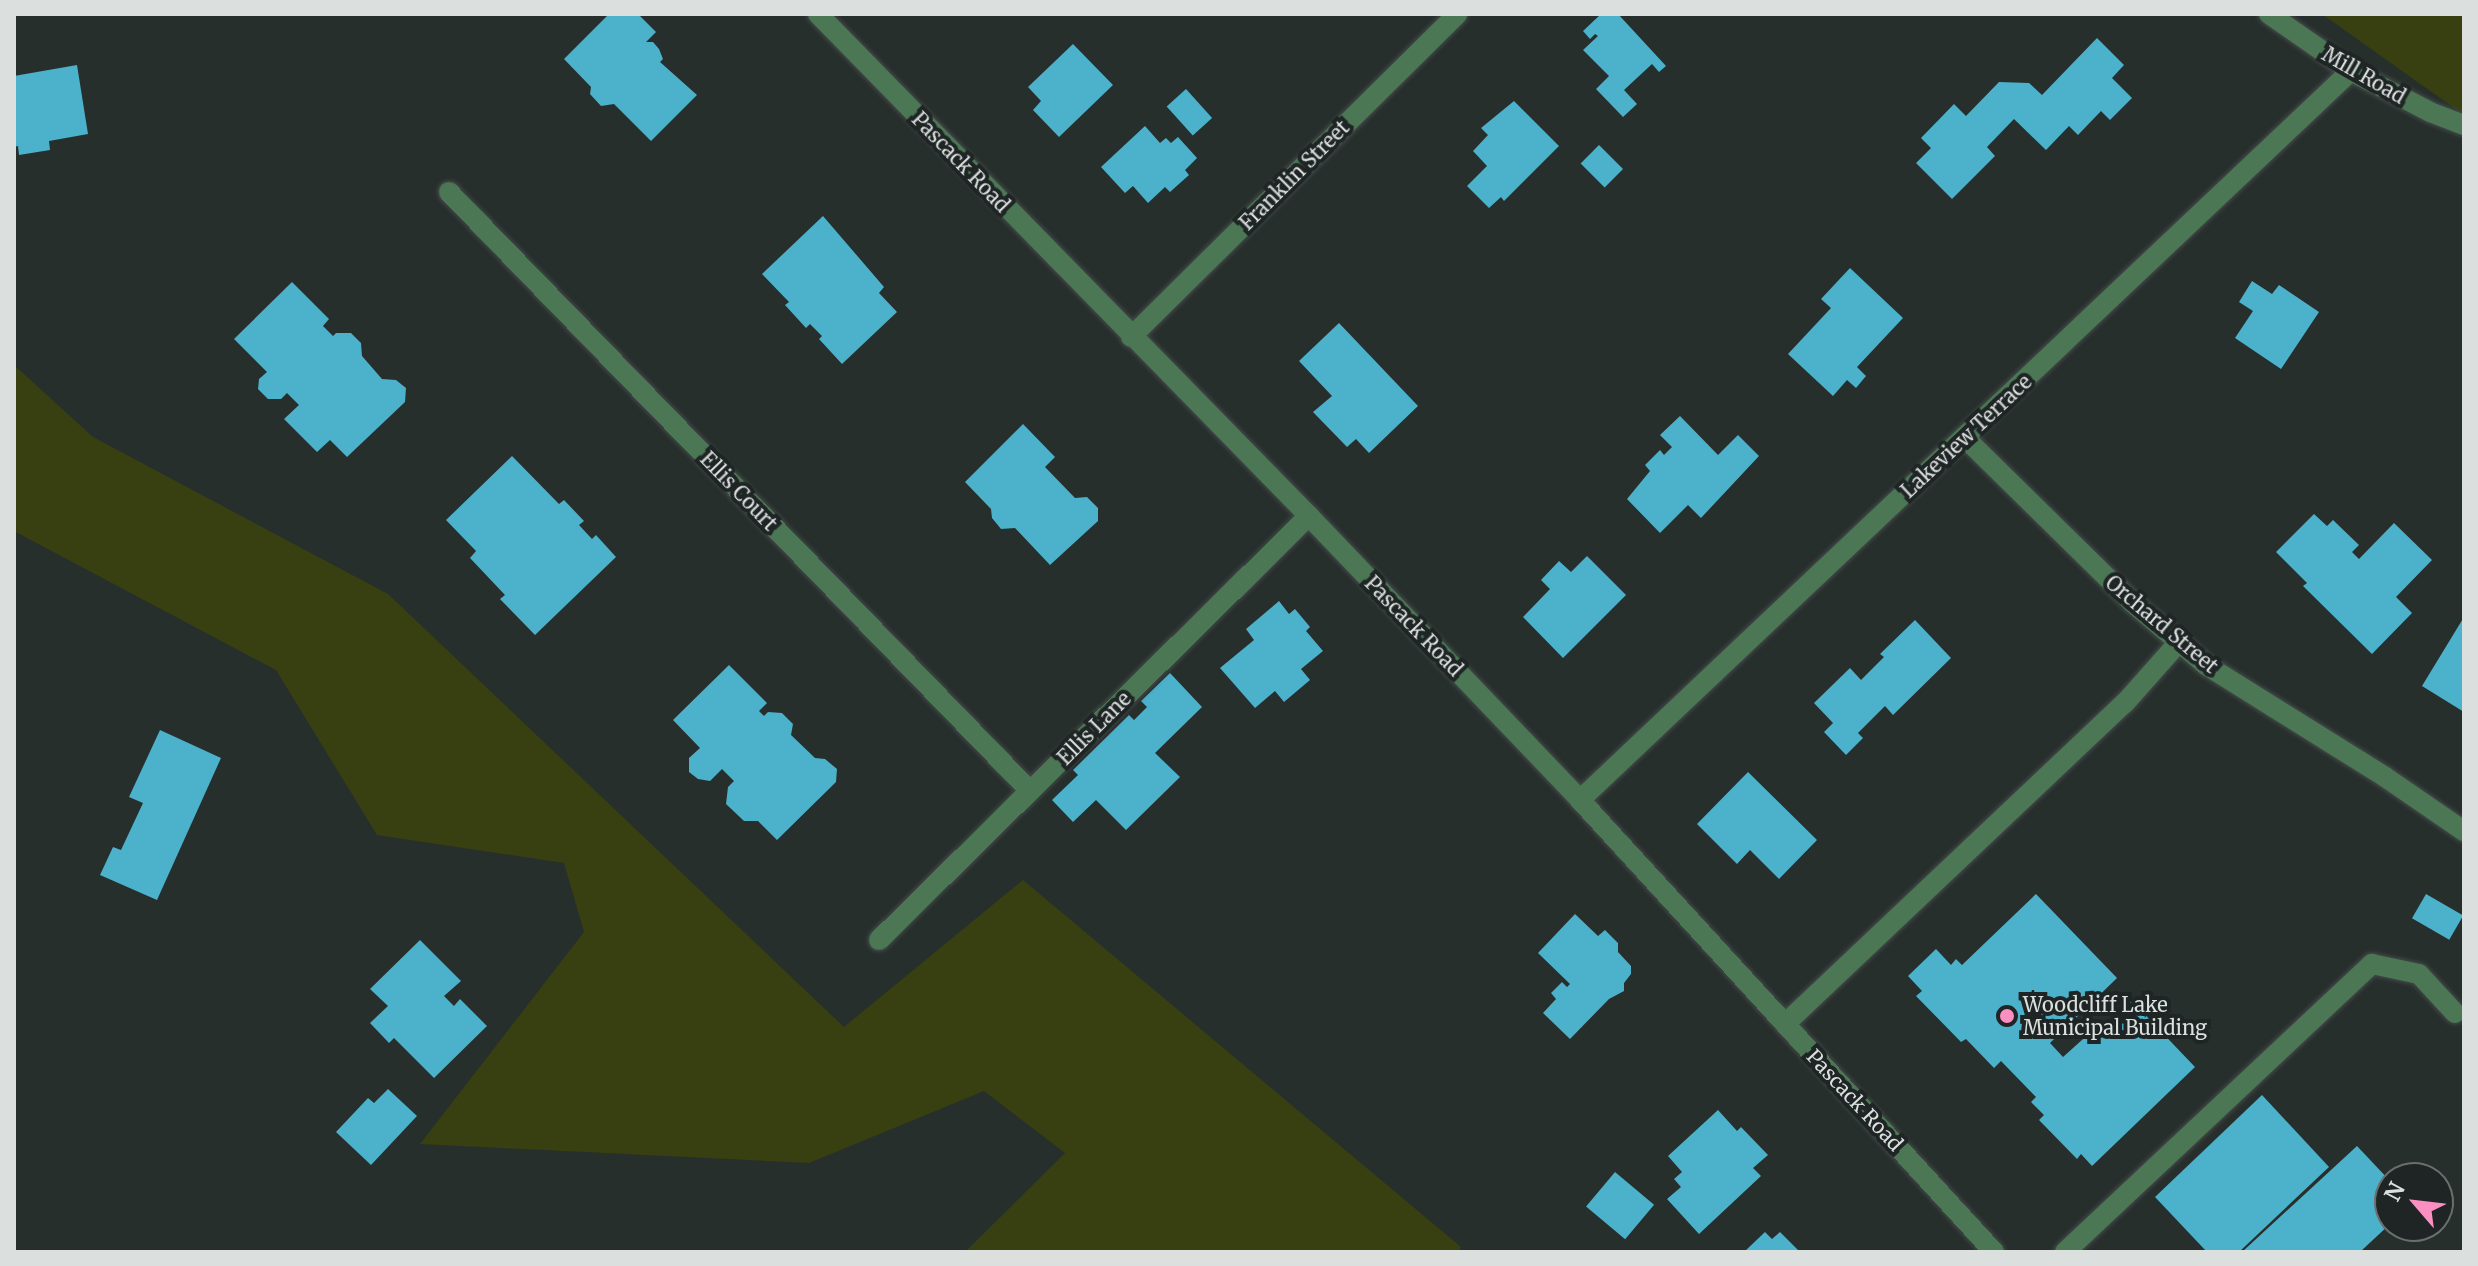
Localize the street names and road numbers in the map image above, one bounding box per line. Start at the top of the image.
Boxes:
street label: Mill Road [2318,42,2410,108]
street label: Pascack Road [907,107,1015,217]
street label: Franklin Street [1234,115,1354,235]
street label: Lakeview Terrace [1896,369,2036,503]
street label: Ellis Court [696,447,782,535]
street label: Orchard Street [2101,570,2223,678]
street label: Pascack Road [1360,571,1468,681]
street label: Ellis Lane [1052,686,1136,770]
street label: Pascack Road [1802,1044,1908,1156]

